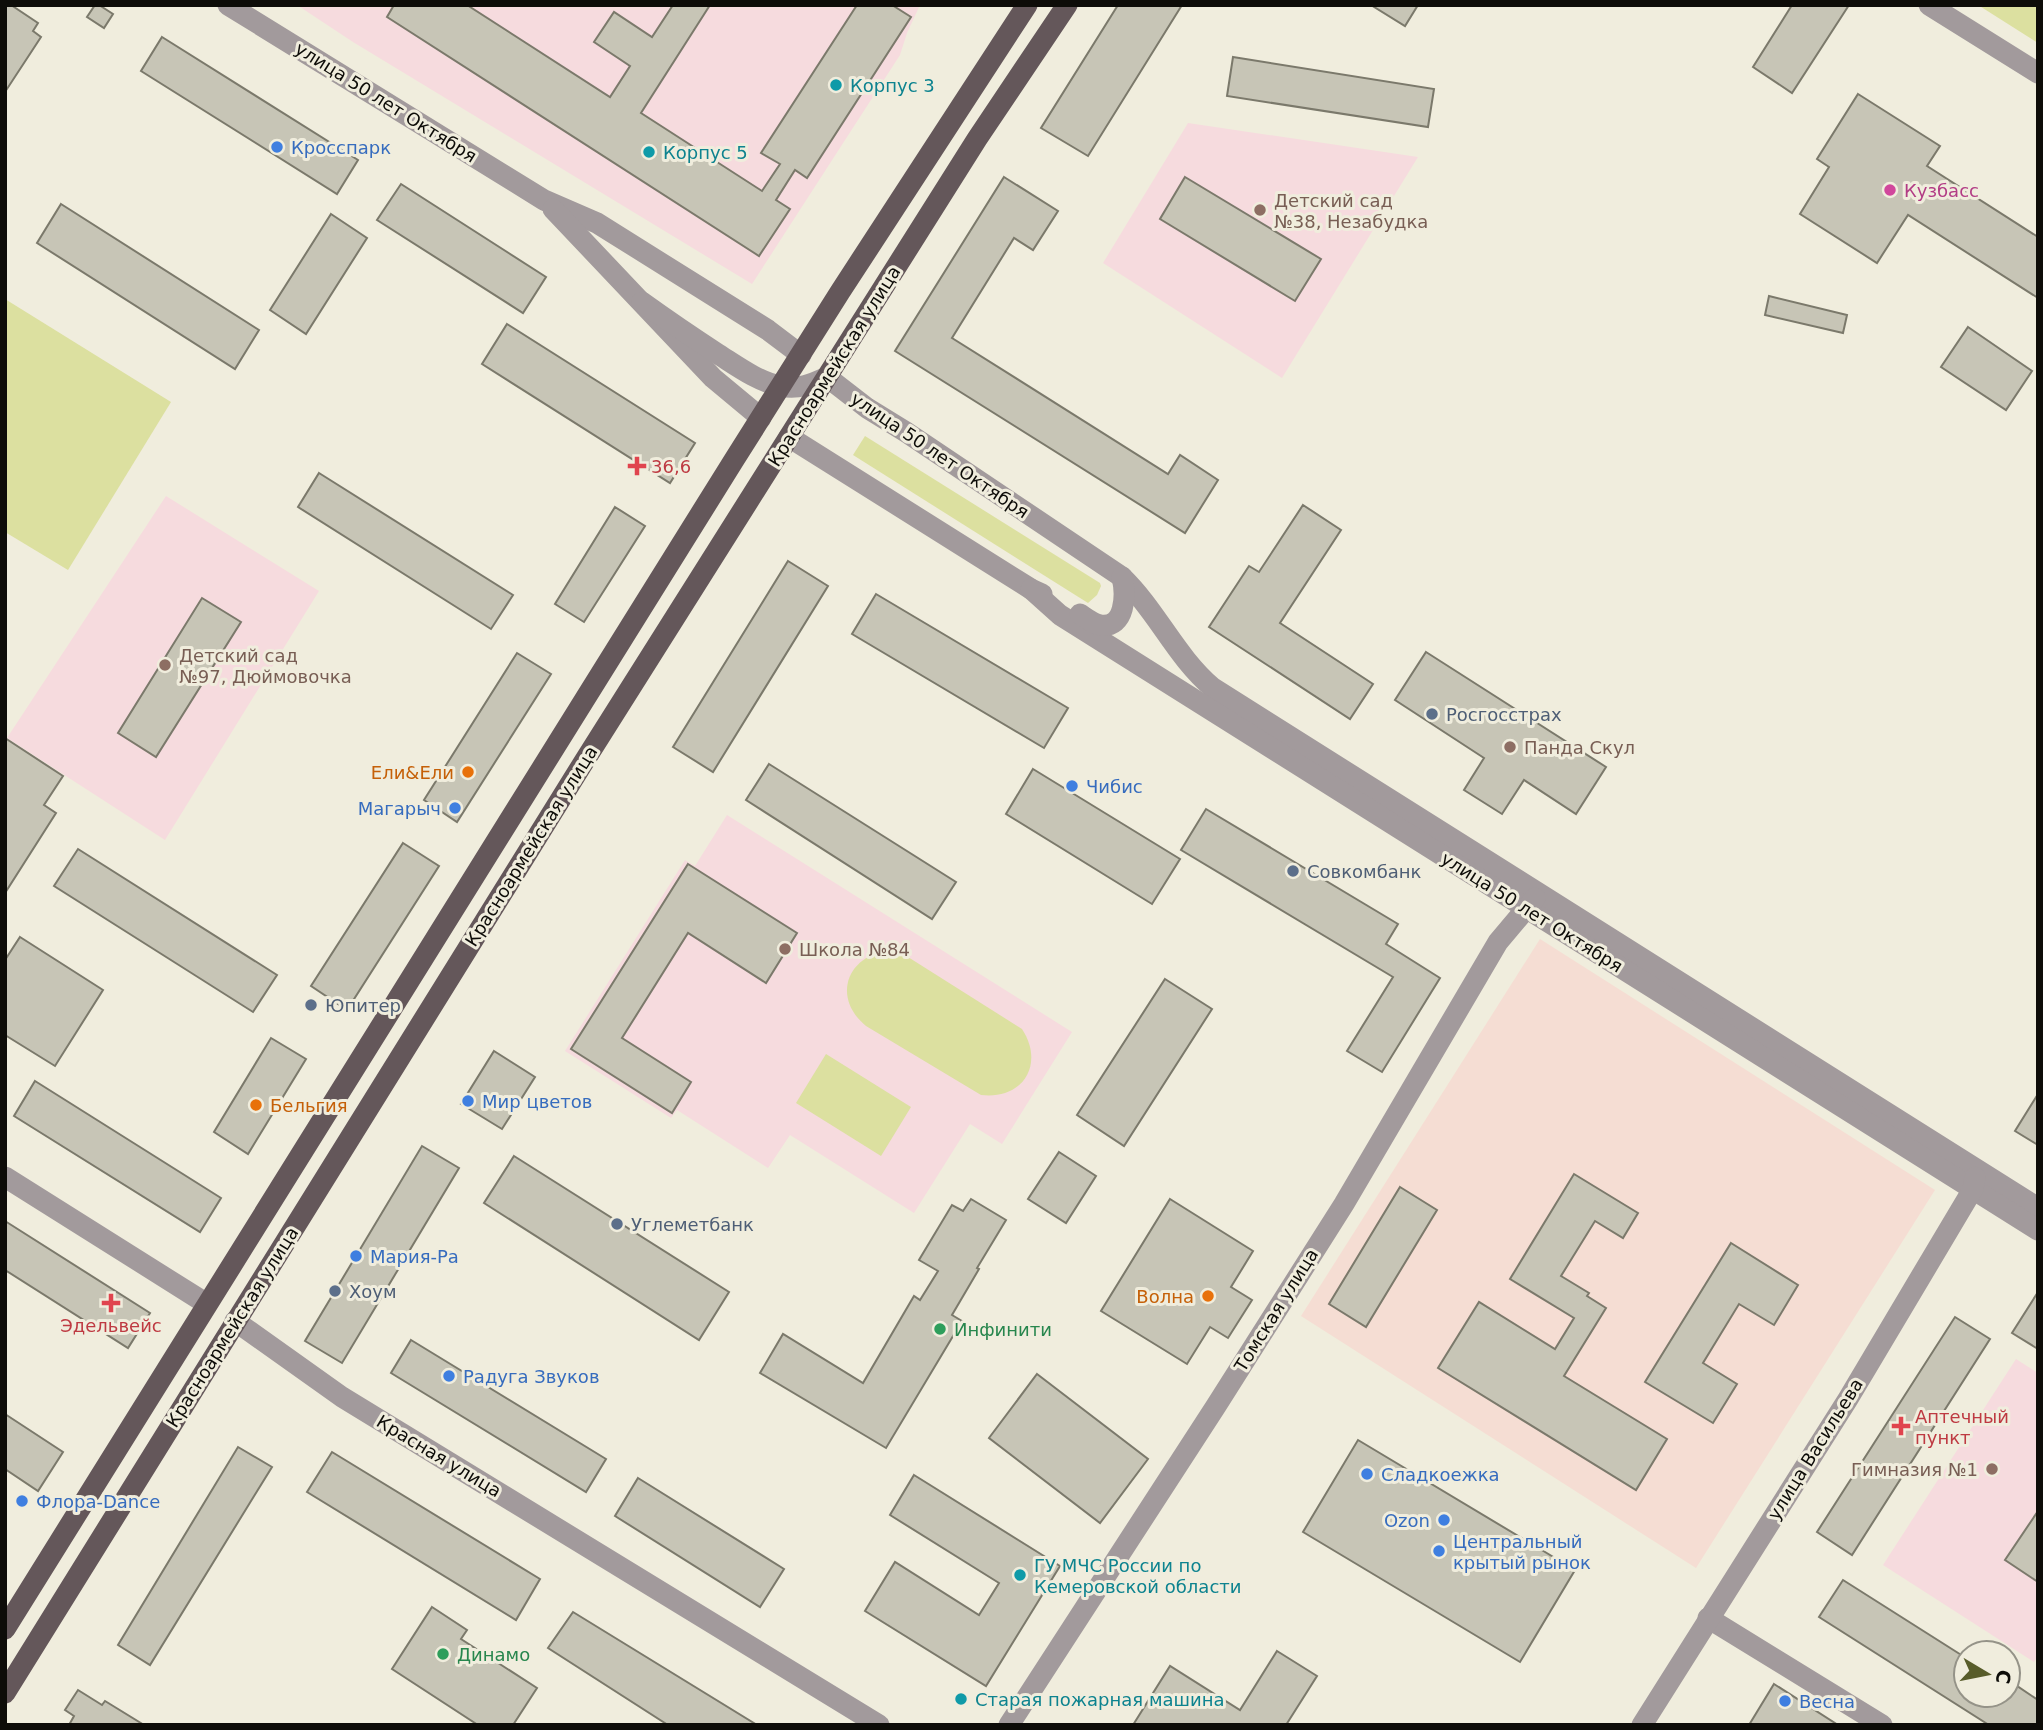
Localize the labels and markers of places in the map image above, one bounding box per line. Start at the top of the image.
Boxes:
place label: Корпус 3 [850,75,935,96]
marker: Корпус 3 [828,77,844,93]
place label: Кросспарк [291,137,391,158]
marker: Кросспарк [269,139,285,155]
place label: Корпус 5 [663,142,748,163]
marker: Корпус 5 [641,144,657,160]
place label: Кузбасс [1904,180,1979,201]
marker: Кузбасс [1882,182,1898,198]
place label: Детский сад №38, Незабудка [1274,190,1428,232]
marker: Детский сад №38, Незабудка [1252,202,1268,218]
place label: 36,6 [651,456,691,477]
marker: 36,6 [629,458,645,474]
place label: Детский сад №97, Дюймовочка [179,645,352,687]
marker: Детский сад №97, Дюймовочка [157,657,173,673]
place label: Росгосстрах [1446,704,1562,725]
marker: Росгосстрах [1424,706,1440,722]
place label: Панда Скул [1524,737,1635,758]
marker: Панда Скул [1502,739,1518,755]
place label: Ели&Ели [371,762,454,783]
marker: Ели&Ели [460,764,476,780]
place label: Чибис [1086,776,1143,797]
marker: Чибис [1064,778,1080,794]
place label: Магарыч [358,798,441,819]
marker: Магарыч [447,800,463,816]
place label: Совкомбанк [1307,861,1422,882]
marker: Совкомбанк [1285,863,1301,879]
place label: Школа №84 [799,939,910,960]
marker: Школа №84 [777,941,793,957]
place label: Юпитер [325,995,401,1016]
marker: Юпитер [303,997,319,1013]
place label: Мир цветов [482,1091,592,1112]
marker: Мир цветов [460,1093,476,1109]
place label: Бельгия [270,1095,348,1116]
marker: Бельгия [248,1097,264,1113]
place label: Углеметбанк [631,1214,754,1235]
marker: Углеметбанк [609,1216,625,1232]
place label: Мария-Ра [370,1246,459,1267]
marker: Мария-Ра [348,1248,364,1264]
place label: Хоум [349,1281,397,1302]
marker: Хоум [327,1283,343,1299]
place label: Волна [1136,1286,1194,1307]
marker: Волна [1200,1288,1216,1304]
marker: Эдельвейс [103,1295,119,1311]
place label: Эдельвейс [60,1315,162,1336]
place label: Инфинити [954,1319,1052,1340]
marker: Инфинити [932,1321,948,1337]
place label: Радуга Звуков [463,1366,600,1387]
marker: Радуга Звуков [441,1368,457,1384]
place label: Аптечный пункт [1915,1406,2009,1448]
marker: Аптечный пункт [1893,1418,1909,1434]
place label: Гимназия №1 [1851,1459,1978,1480]
marker: Гимназия №1 [1984,1461,2000,1477]
place label: Сладкоежка [1381,1464,1500,1485]
marker: Сладкоежка [1359,1466,1375,1482]
place label: Флора-Dance [36,1491,160,1512]
marker: Флора-Dance [14,1493,30,1509]
place label: Ozon [1384,1510,1430,1531]
marker: Ozon [1436,1512,1452,1528]
place label: Центральный крытый рынок [1453,1531,1591,1573]
marker: Центральный крытый рынок [1431,1543,1447,1559]
place label: ГУ МЧС России по Кемеровской области [1034,1555,1241,1597]
marker: ГУ МЧС России по Кемеровской области [1012,1567,1028,1583]
place label: Динамо [457,1644,530,1665]
marker: Динамо [435,1646,451,1662]
place label: Старая пожарная машина [975,1689,1224,1710]
marker: Старая пожарная машина [953,1691,969,1707]
place label: Весна [1799,1691,1855,1712]
marker: Весна [1777,1693,1793,1709]

